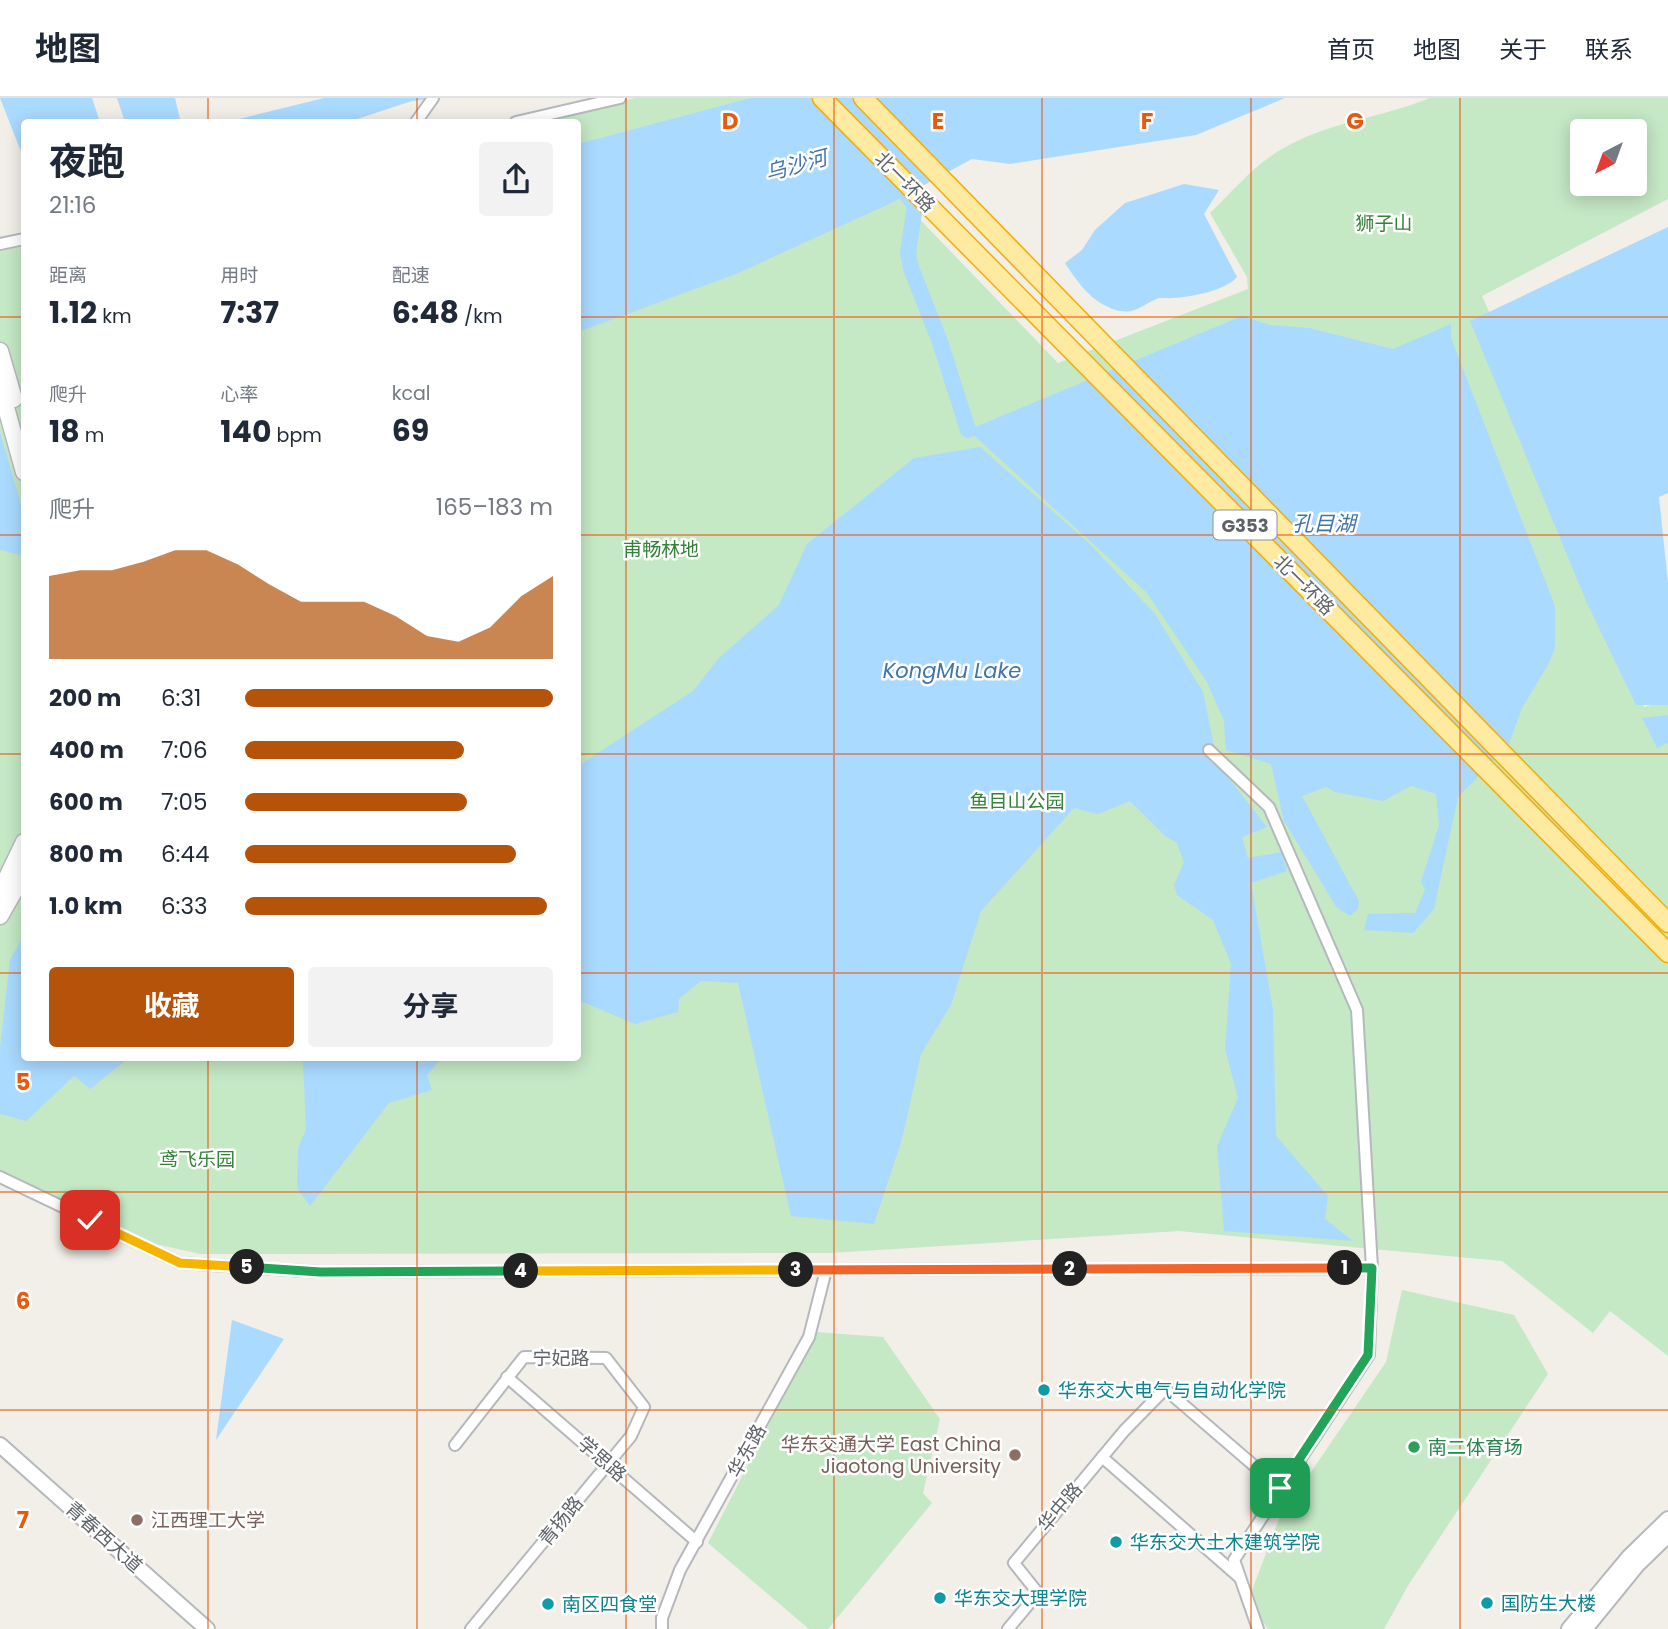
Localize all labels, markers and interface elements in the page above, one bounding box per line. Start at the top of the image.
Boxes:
text: 地图 [35,25,101,72]
text: 首页 [1327,33,1375,66]
text: 地图 [1413,33,1461,66]
text: 关于 [1499,33,1547,66]
text: 联系 [1585,33,1633,66]
text: D [722,105,738,137]
text: E [932,105,944,137]
text: F [1141,105,1153,137]
text: G [1346,105,1364,137]
north arrow [1570,119,1647,196]
map controls [1570,119,1647,196]
text: 夜跑 [49,135,125,188]
button: share [479,142,553,216]
water label: 乌沙河 [762,142,834,187]
street label: 北一环路 [869,146,941,218]
text: 21:16 [49,189,96,221]
park label: 狮子山 [1355,210,1413,237]
text: 距离 [49,262,87,289]
text: 用时 [220,262,258,289]
text: 配速 [392,262,430,289]
text: 1.12 [49,291,97,334]
text: 7:37 [220,291,279,334]
text: 6:48 [392,291,459,334]
text: km [97,303,132,330]
text: /km [459,303,503,330]
text: kcal [392,380,431,407]
text: 爬升 [49,381,87,408]
text: 心率 [220,381,258,408]
text: 69 [392,409,429,452]
text: 18 [49,410,80,453]
text: 140 [220,410,271,453]
text: m [80,422,104,449]
text: bpm [271,422,322,449]
text: 165–183 m [436,491,553,523]
text: 爬升 [49,493,95,525]
water label: 孔目湖 [1293,509,1358,538]
road number: G353 [1214,510,1276,540]
park label: 甫畅林地 [623,536,699,563]
street label: 北一环路 [1268,549,1340,621]
water label: KongMu Lake [883,656,1021,685]
text: 200 m [49,682,121,714]
text: 6:31 [161,682,201,714]
text: 400 m [49,734,124,766]
text: 7:06 [161,734,208,766]
text: 600 m [49,786,123,818]
text: 7:05 [161,786,207,818]
park label: 鱼目山公园 [969,788,1065,815]
text: 800 m [49,838,123,870]
text: 6:44 [161,838,209,870]
text: 1.0 km [49,890,123,922]
text: 6:33 [161,890,208,922]
button: 收藏 [49,967,294,1047]
button: 分享 [308,967,553,1047]
text: 5 [16,1066,30,1098]
park label: 鸢飞乐园 [159,1146,235,1173]
pin [60,1190,120,1250]
icon: check [71,1201,109,1239]
pin: 5 [230,1250,264,1284]
pin: 1 [1328,1250,1362,1286]
pin: 3 [778,1252,814,1288]
pin: 2 [1052,1252,1088,1286]
text: 5 [240,1253,253,1280]
pin: 4 [504,1254,538,1288]
text: 1 [1341,1254,1348,1281]
text: 2 [1064,1255,1075,1282]
text: 3 [790,1256,801,1283]
text: 4 [514,1257,527,1284]
text: 6 [16,1285,30,1317]
street label: 宁妃路 [532,1345,590,1372]
place label: 华东交大电气与自动化学院 [1058,1377,1286,1404]
marker: 华东交大电气与自动化学院 [1036,1382,1052,1398]
street label: 华东路 [721,1420,773,1482]
street label: 学思路 [572,1430,632,1488]
place label: 华东交通大学 East China Jiaotong University [781,1431,1001,1480]
place label: 南二体育场 [1428,1434,1523,1461]
marker: 南二体育场 [1406,1439,1422,1455]
marker: 华东交通大学 East China Jiaotong University [1007,1447,1023,1463]
pin [1250,1458,1310,1518]
icon: arrive [1261,1469,1299,1507]
street label: 华中路 [1031,1476,1089,1538]
street label: 青扬路 [533,1490,589,1552]
street label: 青春西大道 [60,1495,148,1579]
text: 7 [17,1504,29,1536]
place label: 江西理工大学 [151,1507,265,1534]
marker: 江西理工大学 [129,1512,145,1528]
place label: 华东交大土木建筑学院 [1130,1529,1320,1556]
marker: 华东交大土木建筑学院 [1108,1534,1124,1550]
place label: 华东交大理学院 [954,1585,1087,1612]
marker: 华东交大理学院 [932,1590,948,1606]
place label: 国防生大楼 [1501,1590,1596,1617]
place label: 南区四食堂 [562,1591,657,1618]
marker: 国防生大楼 [1479,1595,1495,1611]
marker: 南区四食堂 [540,1596,556,1612]

